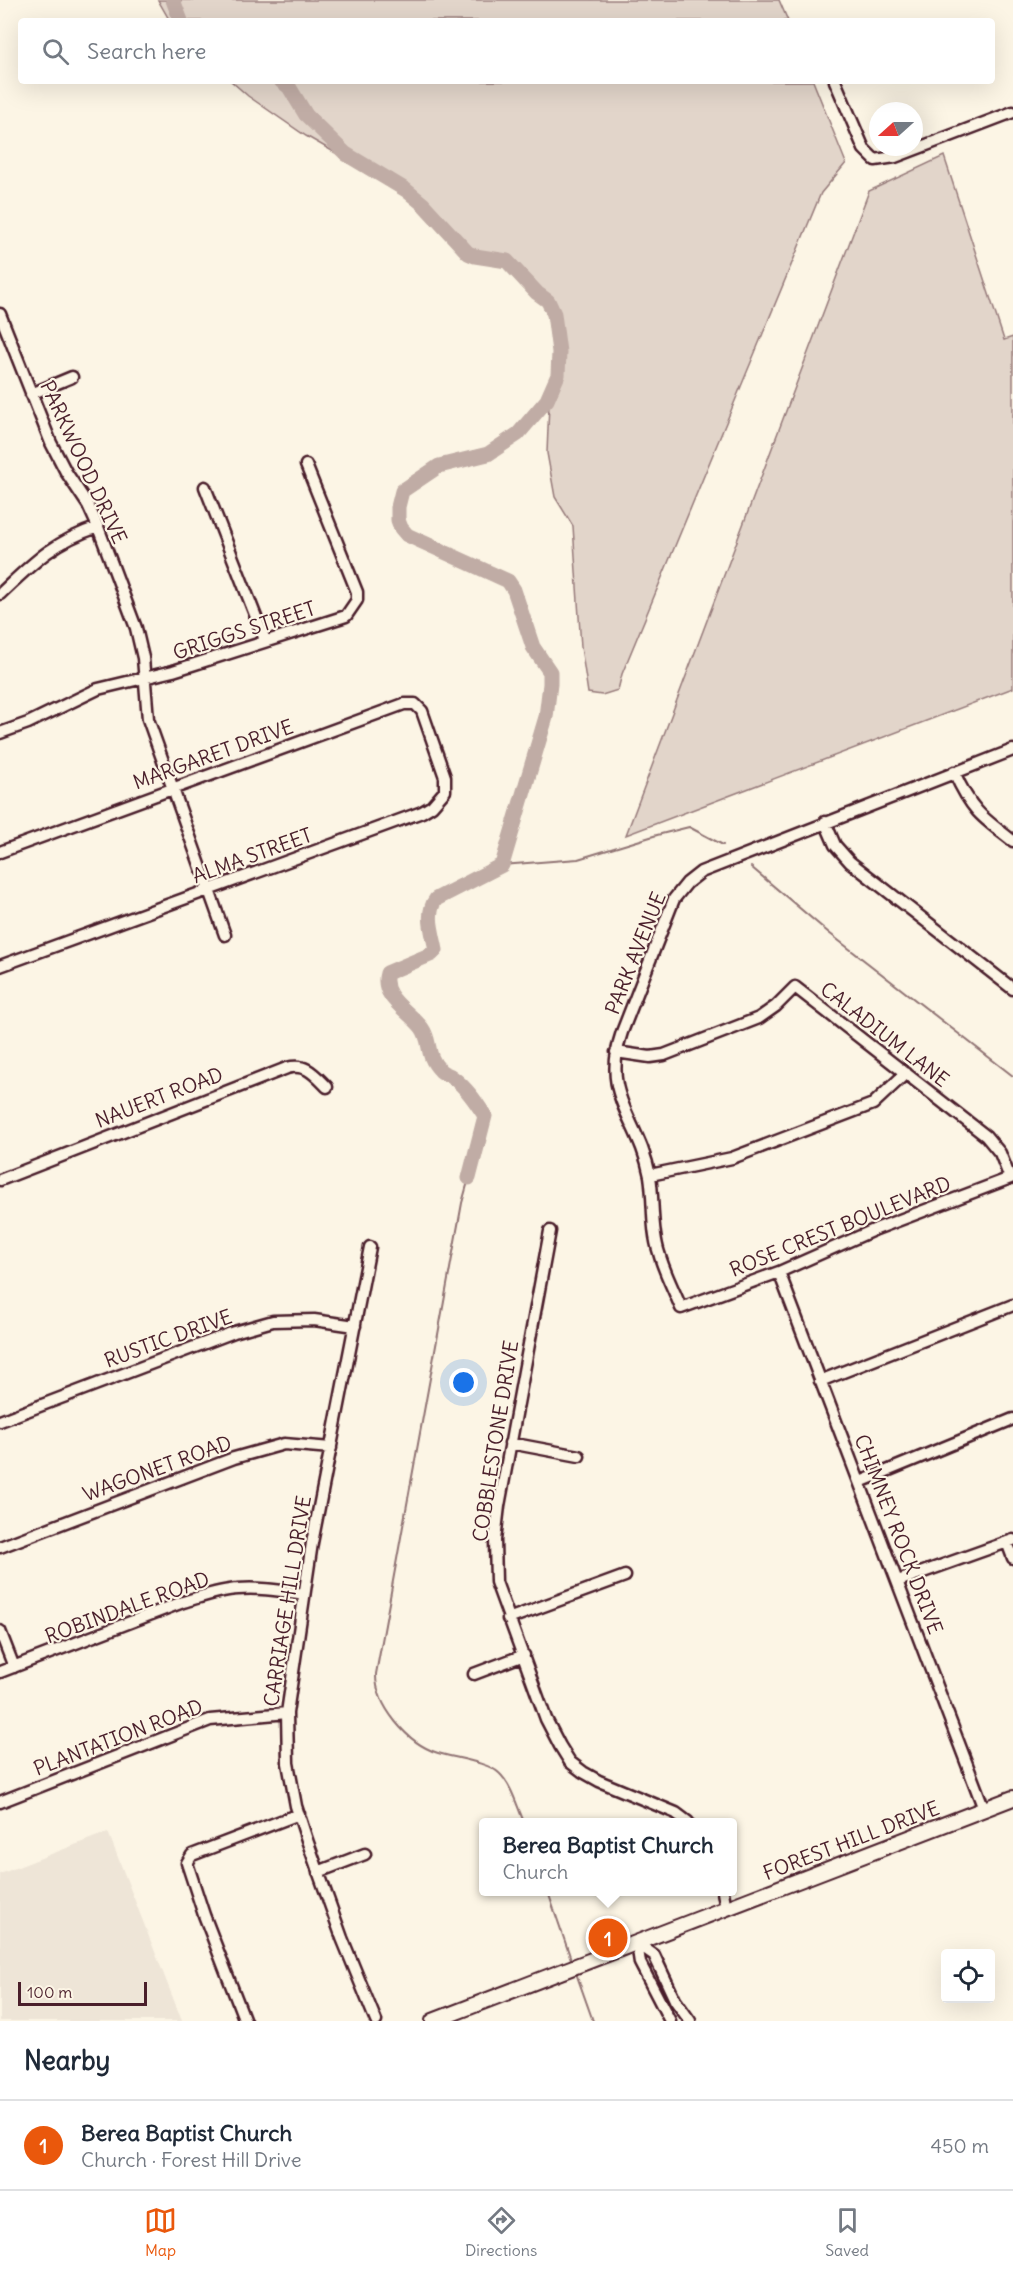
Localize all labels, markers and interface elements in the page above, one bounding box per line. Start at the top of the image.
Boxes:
search box [18,18,995,84]
icon: search [39,35,72,68]
text: Search here [87,37,206,65]
north arrow [869,102,923,156]
street label: PARKWOOD DRIVE [35,376,133,548]
street label: GRIGGS STREET [170,595,318,665]
street label: MARGARET DRIVE [130,713,296,795]
street label: ALMA STREET [189,822,315,888]
street label: PARK AVENUE [599,888,671,1018]
street label: CALADIUM LANE [816,976,954,1092]
street label: NAUERT ROAD [92,1061,226,1133]
street label: ROSE CREST BOULEVARD [726,1170,954,1282]
street label: RUSTIC DRIVE [101,1303,235,1373]
street label: COBBLESTONE DRIVE [467,1338,523,1544]
your location [449,1368,478,1397]
street label: WAGONET ROAD [79,1430,235,1506]
street label: CHIMNEY ROCK DRIVE [849,1431,949,1637]
street label: CARRIAGE HILL DRIVE [258,1494,316,1708]
street label: ROBINDALE ROAD [41,1566,213,1648]
street label: PLANTATION ROAD [30,1693,206,1781]
street label: FOREST HILL DRIVE [759,1795,943,1885]
popup [479,1818,737,1896]
text: Berea Baptist Church [502,1831,714,1859]
text: Church [502,1859,568,1884]
pin: 1 [588,1916,628,1960]
map controls [941,1949,995,2003]
button: locate [941,1949,995,2003]
scale bar [18,1979,147,2006]
text: 100 m [27,1982,72,2002]
text: Nearby [24,2044,110,2077]
text: Berea Baptist Church [81,2119,292,2147]
text: 1 [40,2133,47,2158]
text: 450 m [930,2133,989,2158]
text: Church · Forest Hill Drive [81,2147,301,2172]
tab: Map [144,2204,177,2260]
tab: Directions [465,2204,537,2260]
tab: Saved [825,2204,869,2260]

